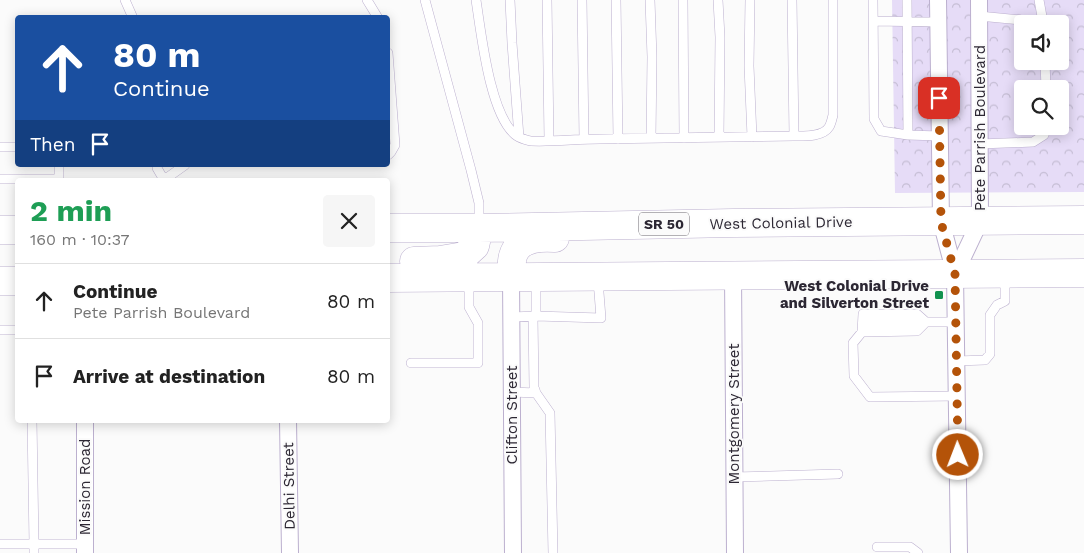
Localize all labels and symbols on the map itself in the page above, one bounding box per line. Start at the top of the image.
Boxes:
street label: Pete Parrish Boulevard [971,45,989,211]
pin [918,77,960,119]
road number: SR 50 [639,212,689,235]
street label: West Colonial Drive [709,213,853,233]
place label: West Colonial Drive and Silverton Street [780,277,929,312]
marker: West Colonial Drive and Silverton Street [933,289,945,301]
street label: Montgomery Street [725,343,743,484]
street label: Clifton Street [503,365,521,464]
position arrow [931,428,983,480]
street label: Mission Road [76,439,94,535]
street label: Delhi Street [279,441,299,530]

